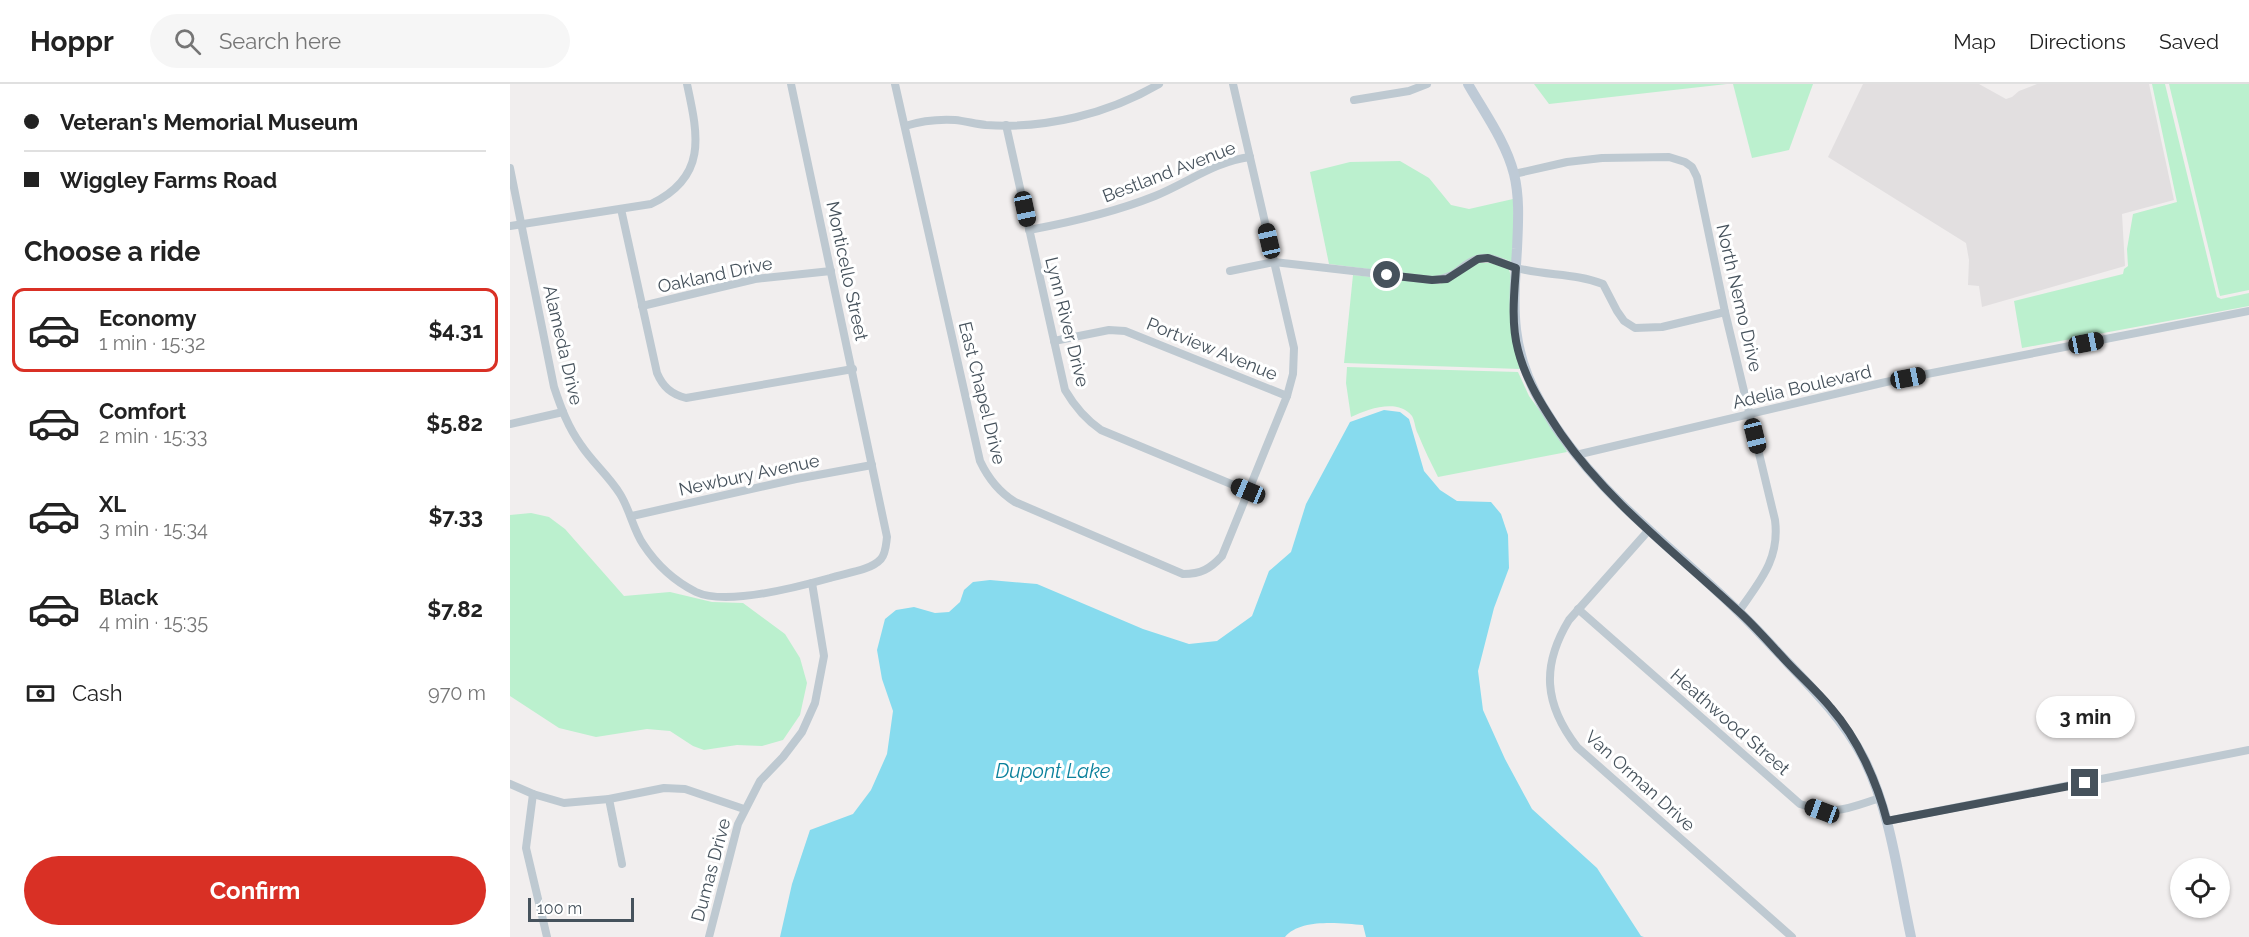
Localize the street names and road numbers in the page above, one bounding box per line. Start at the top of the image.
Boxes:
street label: Bestland Avenue [1099,136,1239,207]
street label: Monticello Street [822,199,873,343]
street label: North Nemo Drive [1712,222,1767,374]
street label: Oakland Drive [656,252,775,297]
street label: Lynn River Drive [1041,255,1094,389]
street label: Alameda Drive [539,283,588,407]
street label: Portview Avenue [1144,313,1281,385]
street label: East Chapel Drive [955,319,1010,467]
street label: Adelia Boulevard [1730,360,1873,413]
street label: Newbury Avenue [677,449,822,500]
street label: Heathwood Street [1666,664,1794,779]
street label: Van Orman Drive [1581,726,1700,836]
street label: Dumas Drive [687,815,735,924]

